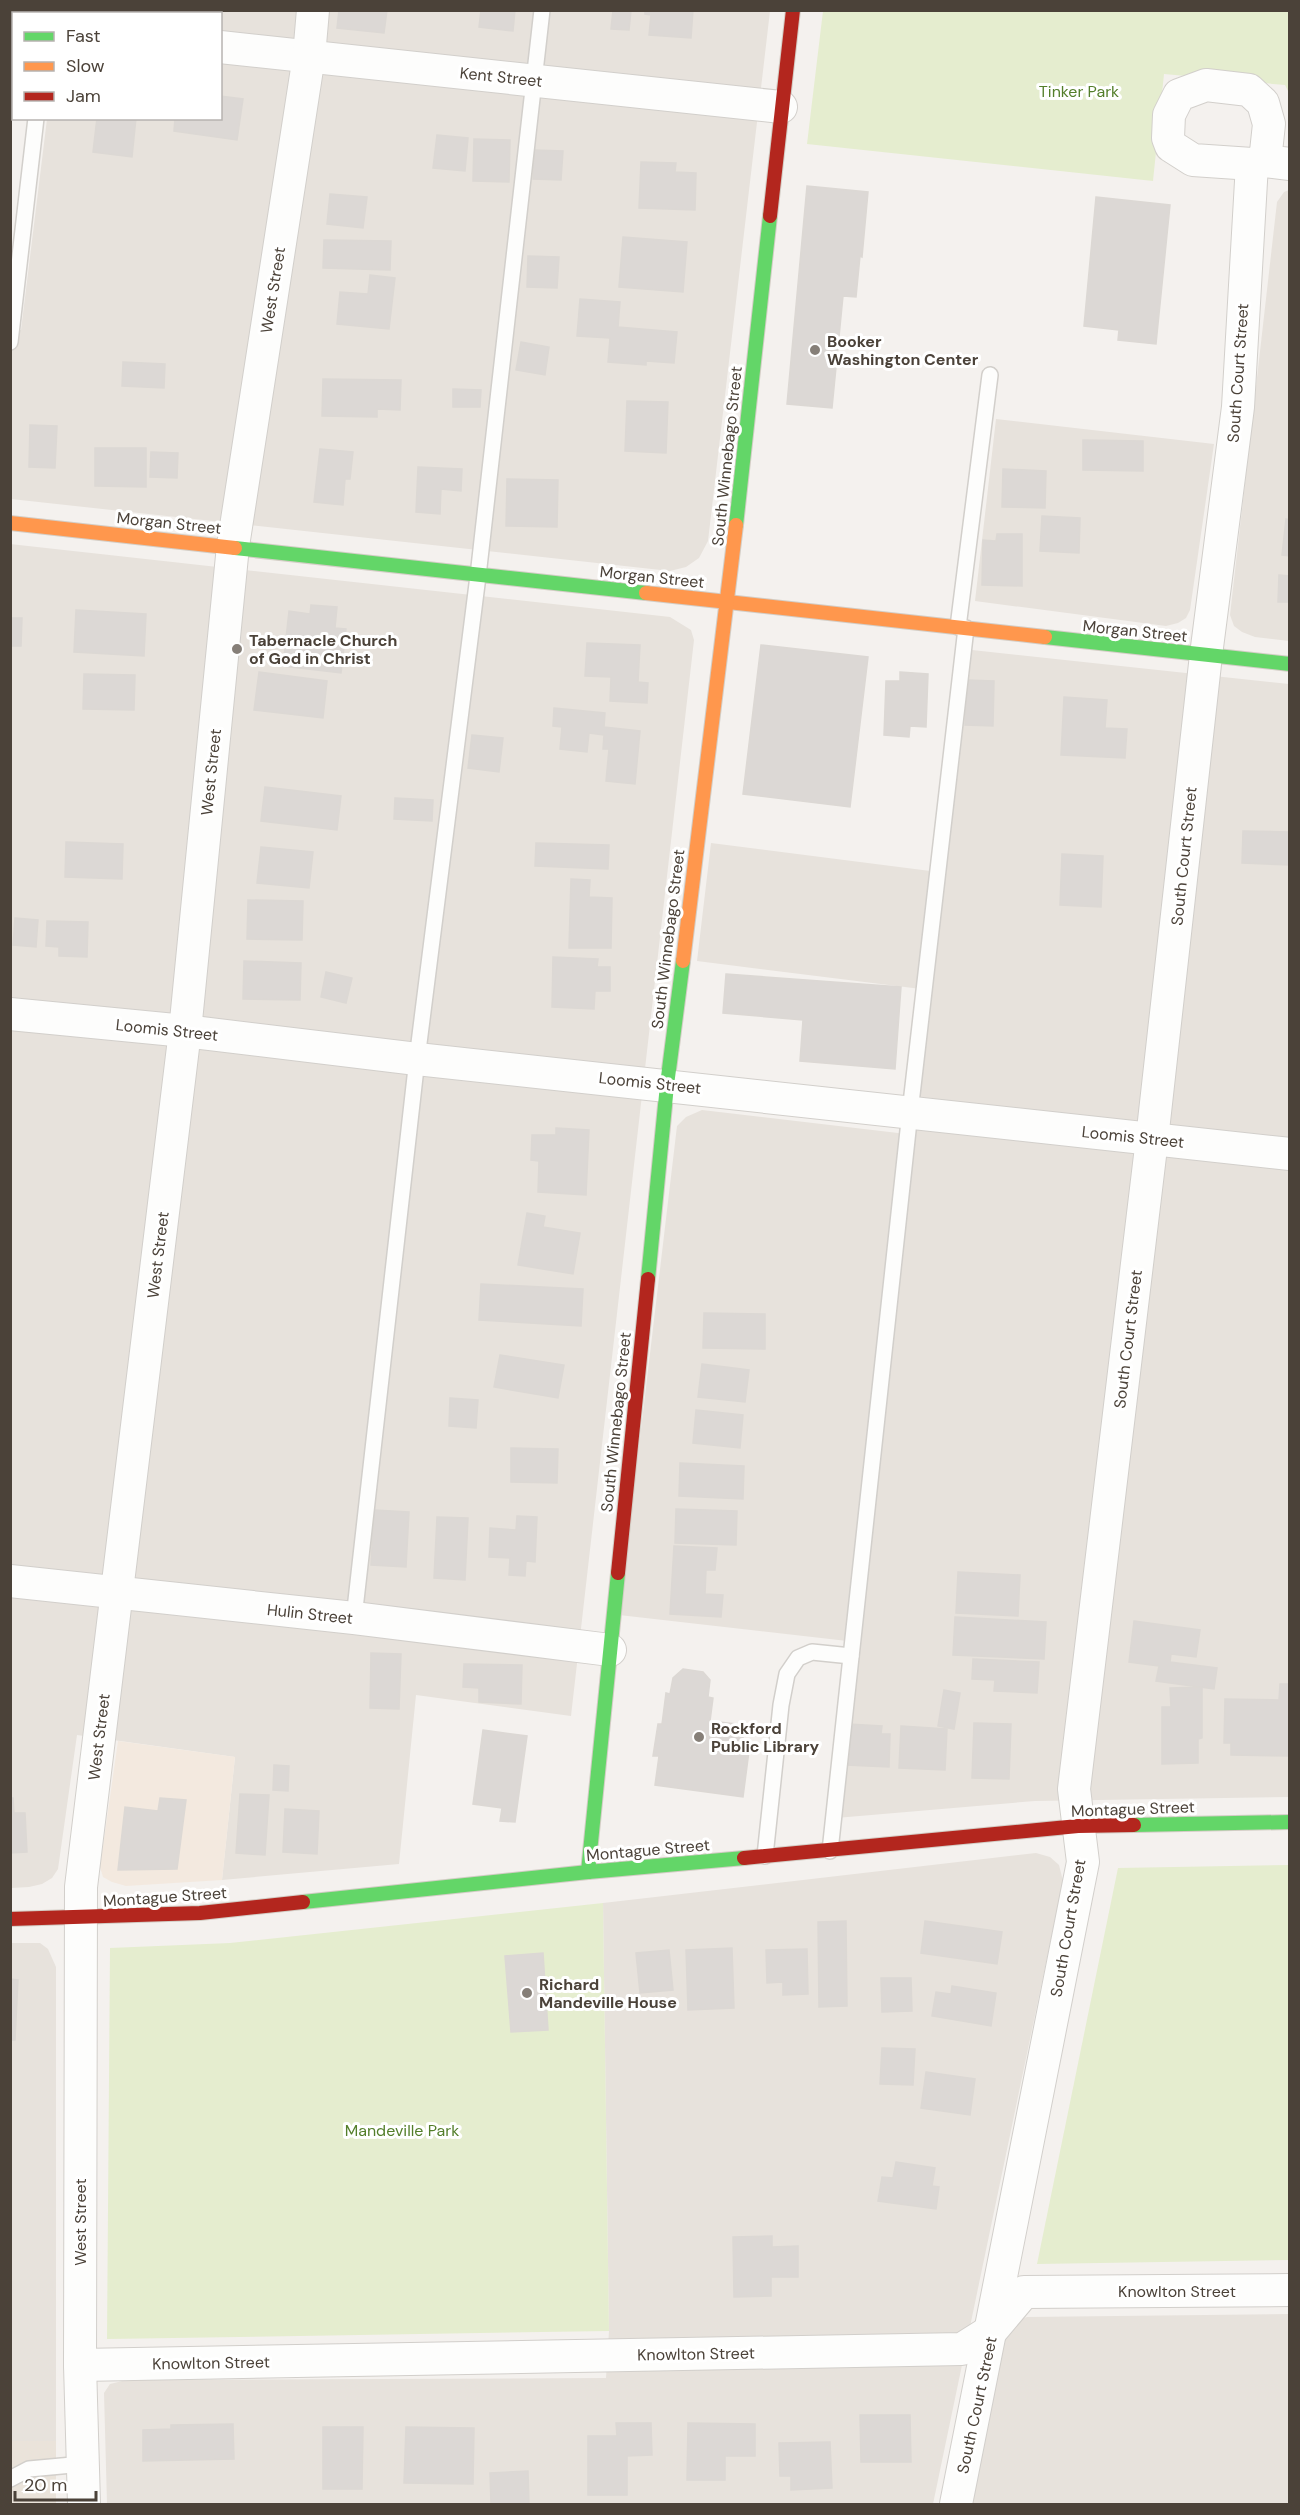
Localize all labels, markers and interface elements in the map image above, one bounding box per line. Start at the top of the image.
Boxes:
legend [12,12,222,120]
text: Fast [66,24,101,48]
text: Slow [66,54,105,78]
street label: Kent Street [459,62,543,92]
park label: Tinker Park [1039,81,1119,102]
text: Jam [66,84,101,108]
street label: West Street [256,245,290,335]
street label: South Court Street [1223,303,1253,443]
place label: Booker Washington Center [827,331,979,370]
marker: Booker Washington Center [808,343,822,357]
street label: South Winnebago Street [707,365,747,547]
street label: Morgan Street [116,507,222,539]
street label: Morgan Street [599,561,705,593]
street label: Morgan Street [1082,615,1188,647]
place label: Tabernacle Church of God in Christ [249,630,397,669]
marker: Tabernacle Church of God in Christ [230,642,244,656]
street label: West Street [196,727,226,817]
street label: South Court Street [1166,785,1202,927]
street label: South Winnebago Street [647,848,689,1030]
street label: Loomis Street [115,1014,219,1046]
street label: Loomis Street [598,1067,702,1099]
street label: Loomis Street [1081,1121,1185,1153]
street label: West Street [142,1210,174,1300]
street label: South Court Street [1109,1268,1147,1410]
street label: South Winnebago Street [596,1331,636,1513]
street label: Hulin Street [266,1599,354,1629]
street label: West Street [83,1692,115,1782]
place label: Rockford Public Library [711,1718,820,1757]
marker: Rockford Public Library [692,1730,706,1744]
street label: Montague Street [1071,1796,1195,1822]
street label: Montague Street [585,1834,711,1866]
street label: South Court Street [1046,1857,1090,1999]
street label: Montague Street [102,1882,228,1912]
place label: Richard Mandeville House [539,1974,677,2013]
marker: Richard Mandeville House [520,1986,534,2000]
park label: Mandeville Park [345,2120,459,2141]
street label: West Street [70,2178,91,2266]
street label: Knowlton Street [1118,2281,1236,2302]
street label: South Court Street [952,2335,1002,2475]
street label: Knowlton Street [637,2342,755,2366]
street label: Knowlton Street [152,2351,270,2375]
scale bar [15,2464,96,2502]
text: 20 m [24,2473,67,2497]

